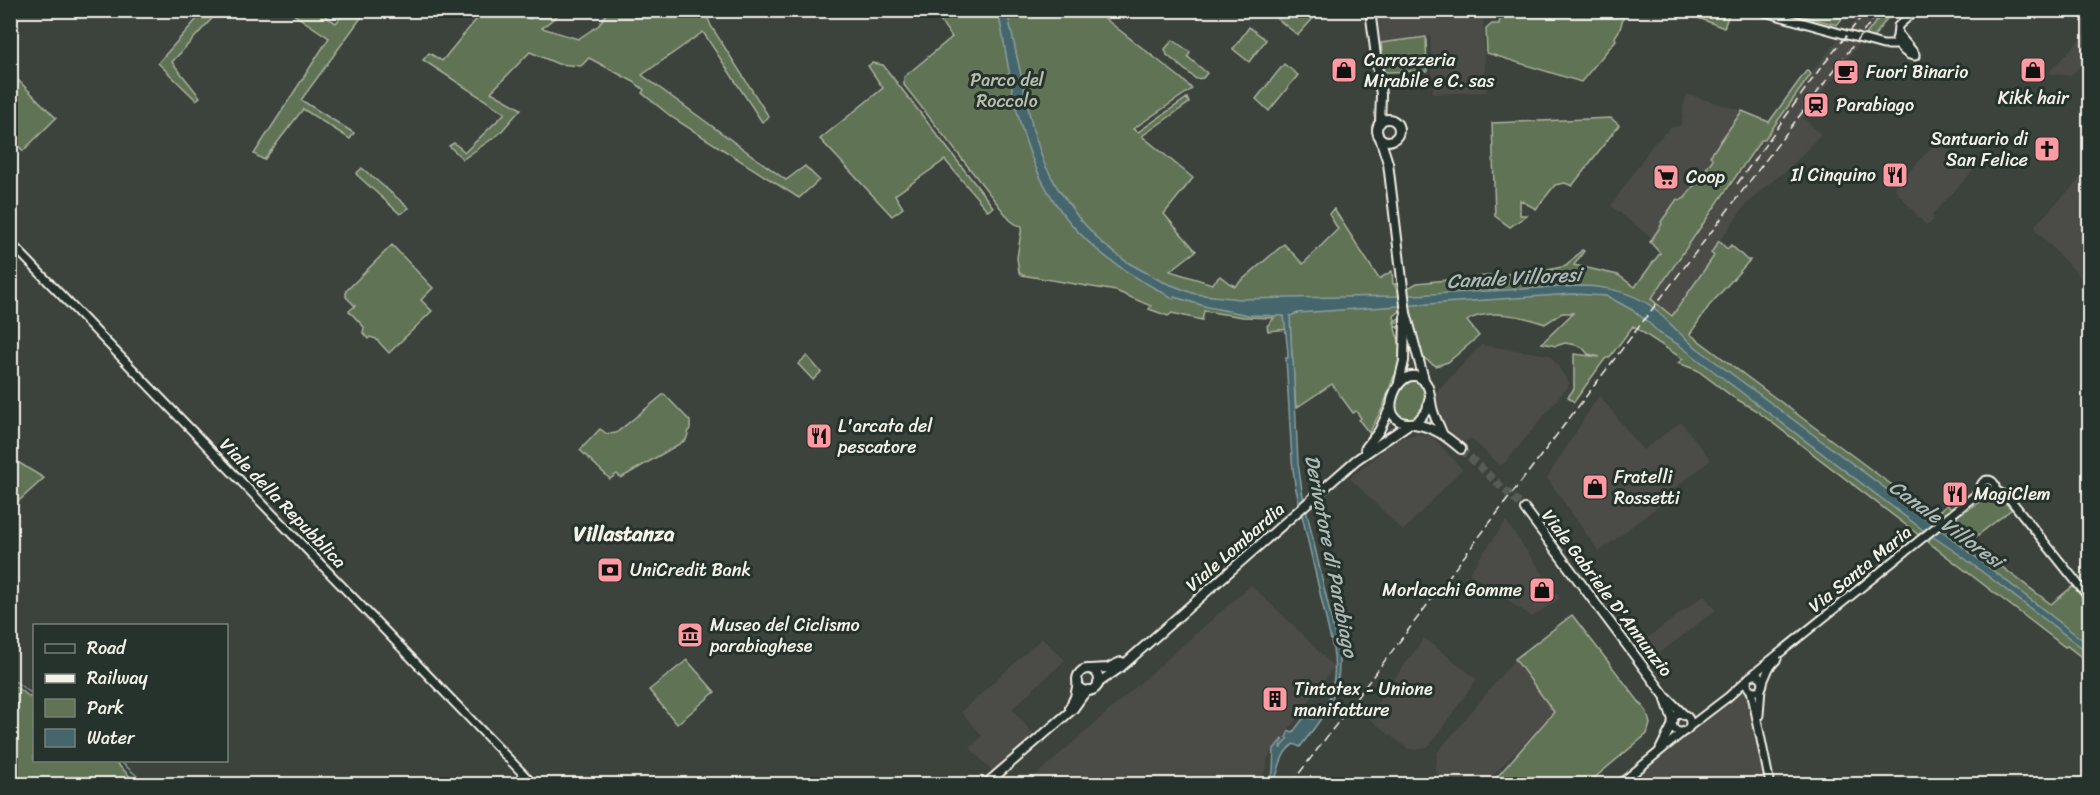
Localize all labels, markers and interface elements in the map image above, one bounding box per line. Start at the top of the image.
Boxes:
place label: Carrozzeria Mirabile e C. sas [1364,44,1495,97]
shop icon: Carrozzeria Mirabile e C. sas [1329,55,1359,85]
shop icon: Kikk hair [2018,55,2048,85]
place label: Fuori Binario [1866,56,1968,88]
cafe icon: Fuori Binario [1831,57,1861,87]
park label: Parco del Roccolo [970,64,1045,117]
place label: Kikk hair [1998,82,2070,114]
place label: Parabiago [1836,89,1914,121]
station icon: Parabiago [1801,90,1831,120]
place label: Santuario di San Felice [1931,123,2029,176]
church icon: Santuario di San Felice [2032,134,2062,164]
place label: Il Cinquino [1790,159,1876,191]
restaurant icon: Il Cinquino [1880,160,1910,190]
place label: Coop [1686,161,1726,193]
supermarket icon: Coop [1651,162,1681,192]
water label: Canale Villoresi [1446,257,1586,299]
place label: L'arcata del pescatore [837,410,933,463]
restaurant icon: L'arcata del pescatore [804,421,834,451]
street label: Viale della Repubblica [212,430,354,576]
water label: Derivatore di Parabiago [1294,452,1368,662]
place label: Fratelli Rossetti [1614,461,1681,514]
water label: Canale Villoresi [1881,470,2014,580]
shop icon: Fratelli Rossetti [1580,472,1610,502]
place label: MagiClem [1974,478,2051,510]
restaurant icon: MagiClem [1940,479,1970,509]
street label: Viale Lombardia [1178,494,1292,600]
street label: Viale Gabriele D'Annunzio [1533,502,1681,684]
district label: Villastanza [574,515,675,553]
street label: Via Santa Maria [1801,517,1919,621]
place label: UniCredit Bank [630,554,751,586]
bank icon: UniCredit Bank [595,555,625,585]
place label: Morlacchi Gomme [1382,574,1522,606]
shop icon: Morlacchi Gomme [1527,575,1557,605]
place label: Museo del Ciclismo parabiaghese [709,609,860,662]
museum icon: Museo del Ciclismo parabiaghese [675,620,705,650]
legend [33,624,228,762]
text: Road [87,632,127,664]
text: Railway [87,662,149,694]
place label: Tintotex - Unione manifatture [1294,673,1433,726]
building icon: Tintotex - Unione manifatture [1260,684,1290,714]
text: Park [87,692,124,724]
text: Water [87,722,136,754]

